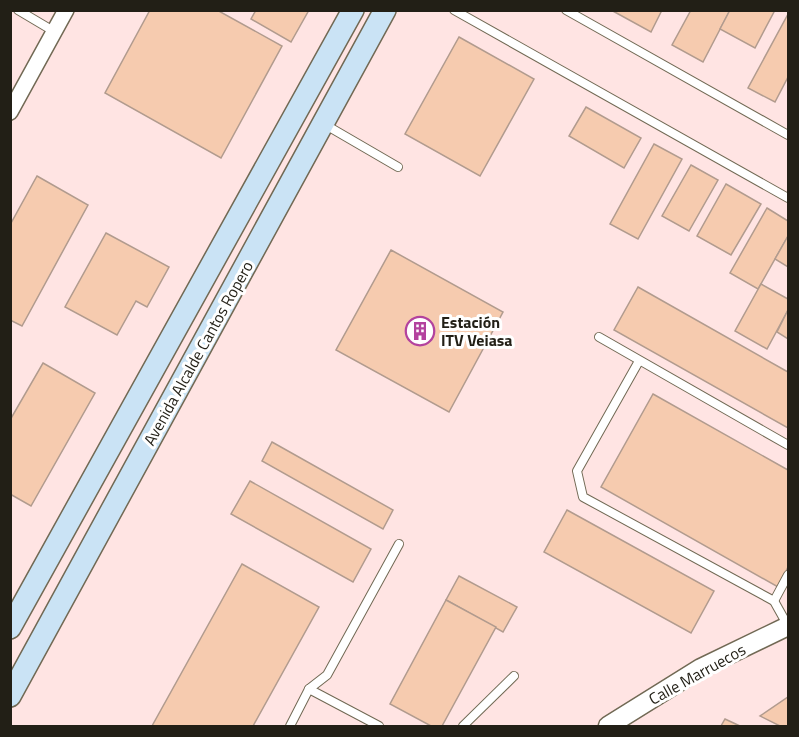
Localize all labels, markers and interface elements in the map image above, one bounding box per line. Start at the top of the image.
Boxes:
street label: Avenida Alcalde Cantos Ropero [137,256,259,450]
place label: Estación ITV Veiasa [441,310,513,352]
building icon: Estación ITV Veiasa [404,315,436,347]
street label: Calle Marruecos [644,637,750,711]

